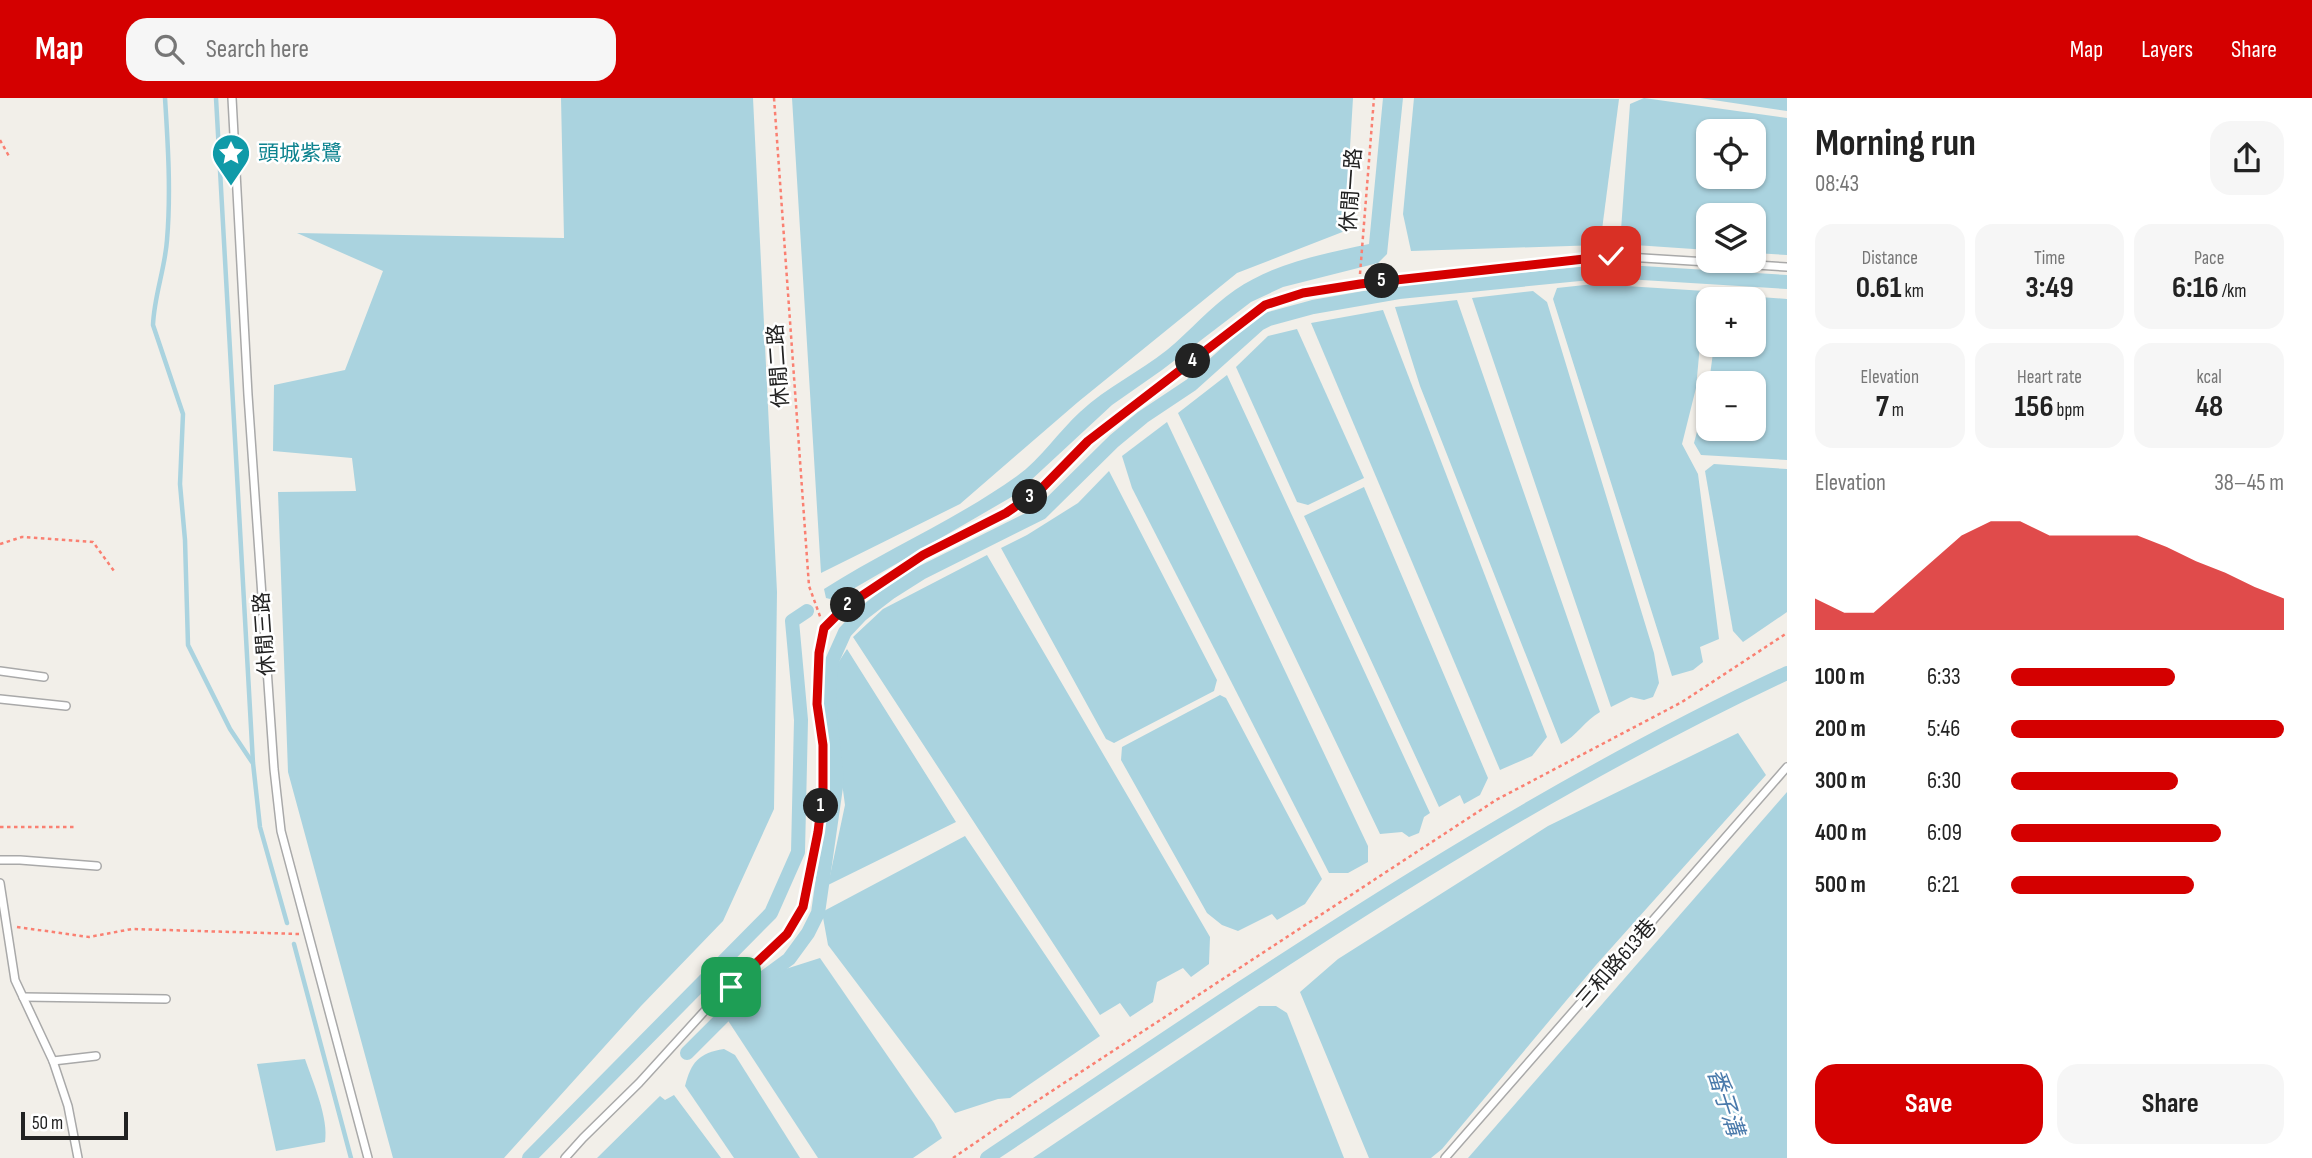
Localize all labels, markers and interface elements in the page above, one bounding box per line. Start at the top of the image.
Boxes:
search box [126,18,616,81]
text: Map [35,29,84,69]
icon: search [150,30,188,68]
text: Search here [206,34,309,65]
text: Map [2070,35,2103,64]
text: Layers [2141,35,2193,64]
text: Share [2231,35,2277,64]
map controls [1696,119,1766,441]
button: locate [1696,119,1766,189]
text: Morning run [1815,121,1976,166]
button: share [2210,121,2284,195]
place icon: 頭城紫鷺 [210,132,252,187]
place label: 頭城紫鷺 [258,141,342,166]
street label: 休閒一路 [1336,147,1367,233]
text: 08:43 [1815,170,1859,198]
button: layers [1696,203,1766,273]
pin [1581,226,1641,286]
icon: check [1592,237,1630,275]
text: Distance [1862,247,1918,270]
text: Time [2034,247,2065,270]
text: Pace [2194,247,2224,270]
pin: 5 [1364,264,1400,298]
text: 5 [1377,269,1386,292]
text: 0.61 [1856,270,1901,306]
text: 3:49 [2025,270,2074,306]
text: 6:16 [2172,270,2219,306]
text: km [1901,280,1924,303]
text: /km [2219,280,2246,303]
button: + [1696,287,1766,357]
street label: 休閒二路 [763,323,794,409]
pin: 4 [1176,344,1210,378]
text: 4 [1188,349,1197,372]
text: Elevation [1861,366,1919,389]
text: Heart rate [2017,366,2082,389]
text: kcal [2197,366,2222,389]
button: − [1696,371,1766,441]
text: 7 [1876,389,1889,425]
text: 156 [2014,389,2054,425]
text: 48 [2195,389,2223,425]
text: m [1889,399,1904,422]
text: bpm [2054,399,2085,422]
text: Elevation [1815,469,1886,497]
text: 38–45 m [2214,469,2284,497]
pin: 3 [1012,480,1048,514]
text: 3 [1025,485,1034,508]
pin: 2 [830,588,866,622]
street label: 休閒三路 [249,591,280,677]
text: 2 [843,593,852,616]
text: 100 m [1815,663,1865,691]
text: 6:33 [1927,663,1961,691]
text: 200 m [1815,715,1866,743]
text: 5:46 [1927,715,1960,743]
text: 300 m [1815,767,1866,795]
text: 6:30 [1927,767,1961,795]
pin: 1 [804,788,838,824]
text: 1 [817,794,824,817]
text: 400 m [1815,819,1866,847]
text: 6:09 [1927,819,1962,847]
text: 500 m [1815,871,1866,899]
text: 6:21 [1927,871,1959,899]
street label: 三和路613巷 [1571,914,1662,1013]
pin [701,957,761,1017]
icon: arrive [712,968,750,1006]
button: Save [1815,1064,2043,1144]
button: Share [2057,1064,2284,1144]
water label: 番子溝 [1701,1065,1750,1142]
scale bar [21,1109,128,1141]
text: 50 m [32,1112,63,1135]

